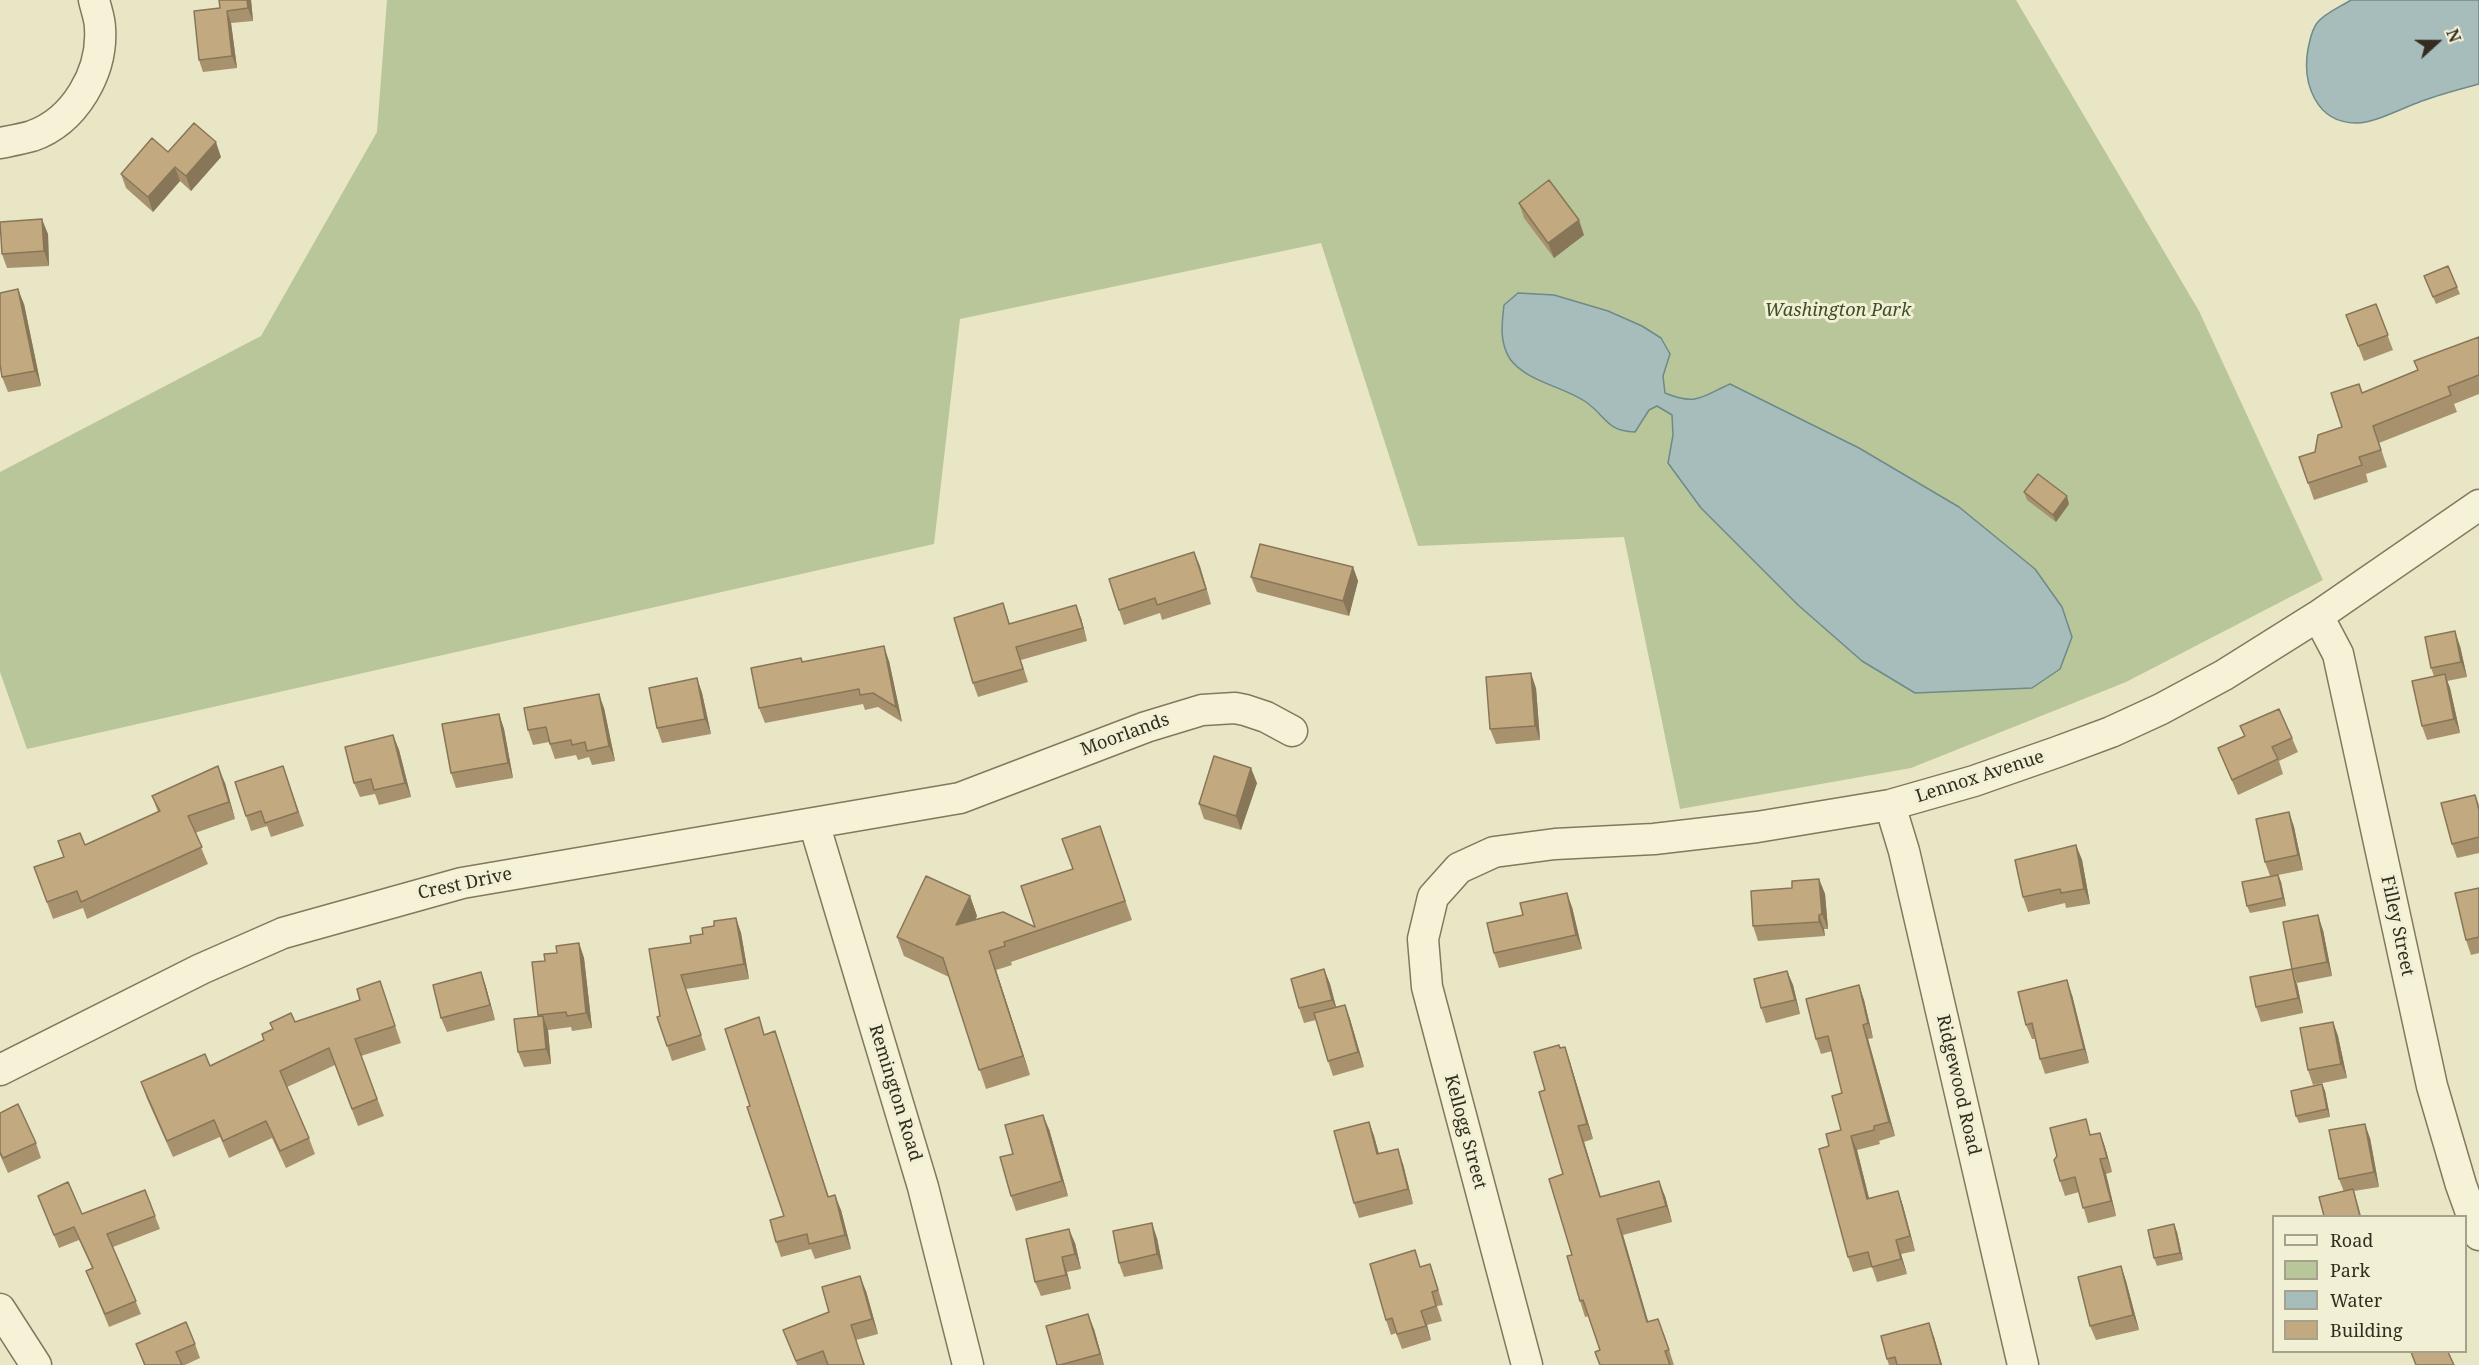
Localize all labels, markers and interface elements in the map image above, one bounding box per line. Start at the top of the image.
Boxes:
north arrow [2407,12,2467,72]
text: N [2441,26,2466,45]
park label: Washington Park [1765,300,1911,322]
street label: Moorlands [1078,709,1172,761]
street label: Lennox Avenue [1913,746,2047,808]
street label: Crest Drive [416,863,514,905]
street label: Filley Street [2376,874,2418,978]
street label: Ridgewood Road [1931,1013,1985,1157]
street label: Remington Road [864,1022,926,1164]
street label: Kellogg Street [1439,1072,1491,1192]
legend [2272,1215,2467,1353]
text: Road [2330,1228,2373,1252]
text: Park [2330,1258,2370,1282]
text: Water [2330,1288,2382,1312]
text: Building [2330,1318,2403,1342]

